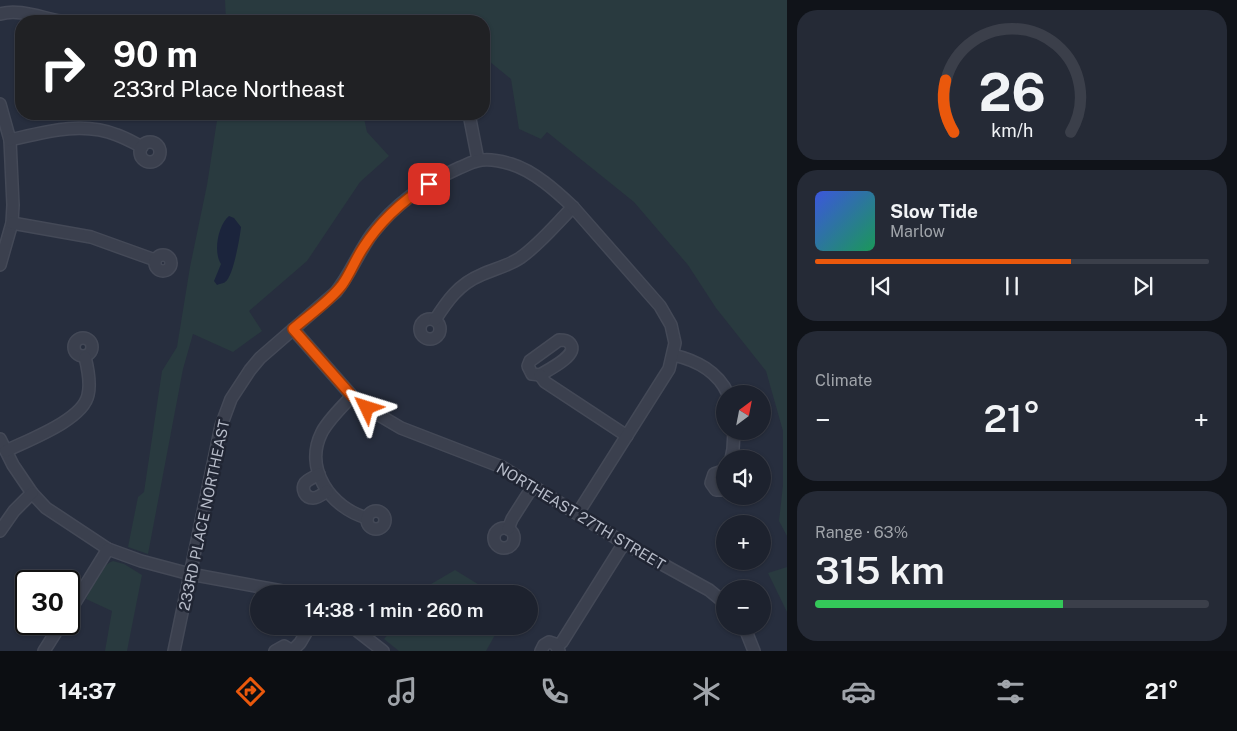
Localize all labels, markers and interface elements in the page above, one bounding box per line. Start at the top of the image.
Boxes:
text: 90 m [113,34,198,75]
icon: right [30,35,95,100]
text: 26 [978,62,1046,123]
text: 233rd Place Northeast [113,76,345,102]
text: km/h [991,120,1033,141]
pin [408,163,450,205]
icon: arrive [415,170,443,198]
text: Slow Tide [890,200,978,222]
text: Marlow [890,222,945,241]
icon: previous [867,272,895,300]
icon: pause [998,272,1026,300]
icon: next [1129,272,1157,300]
text: Climate [815,371,872,390]
position arrow [340,381,392,433]
north arrow [716,385,771,440]
map controls [716,385,771,635]
text: 21° [983,396,1041,441]
text: − [815,403,831,436]
text: + [1193,403,1209,436]
street label: 233RD PLACE NORTHEAST [175,418,233,612]
button: sound [716,450,771,505]
street label: NORTHEAST 27TH STREET [494,459,668,573]
button: + [716,515,771,570]
text: Range · 63% [815,523,908,542]
text: 315 km [815,548,945,593]
speed limit sign: 30 [15,570,80,635]
button: − [716,580,771,635]
text: 14:38 · 1 min · 260 m [305,599,483,621]
icon: directions [233,674,268,709]
icon: music [385,674,420,709]
icon: phone [537,674,572,709]
icon: climate [689,674,724,709]
icon: car [841,674,876,709]
icon: filters [993,674,1028,709]
text: 14:37 [58,678,116,704]
text: 21° [1145,678,1178,704]

